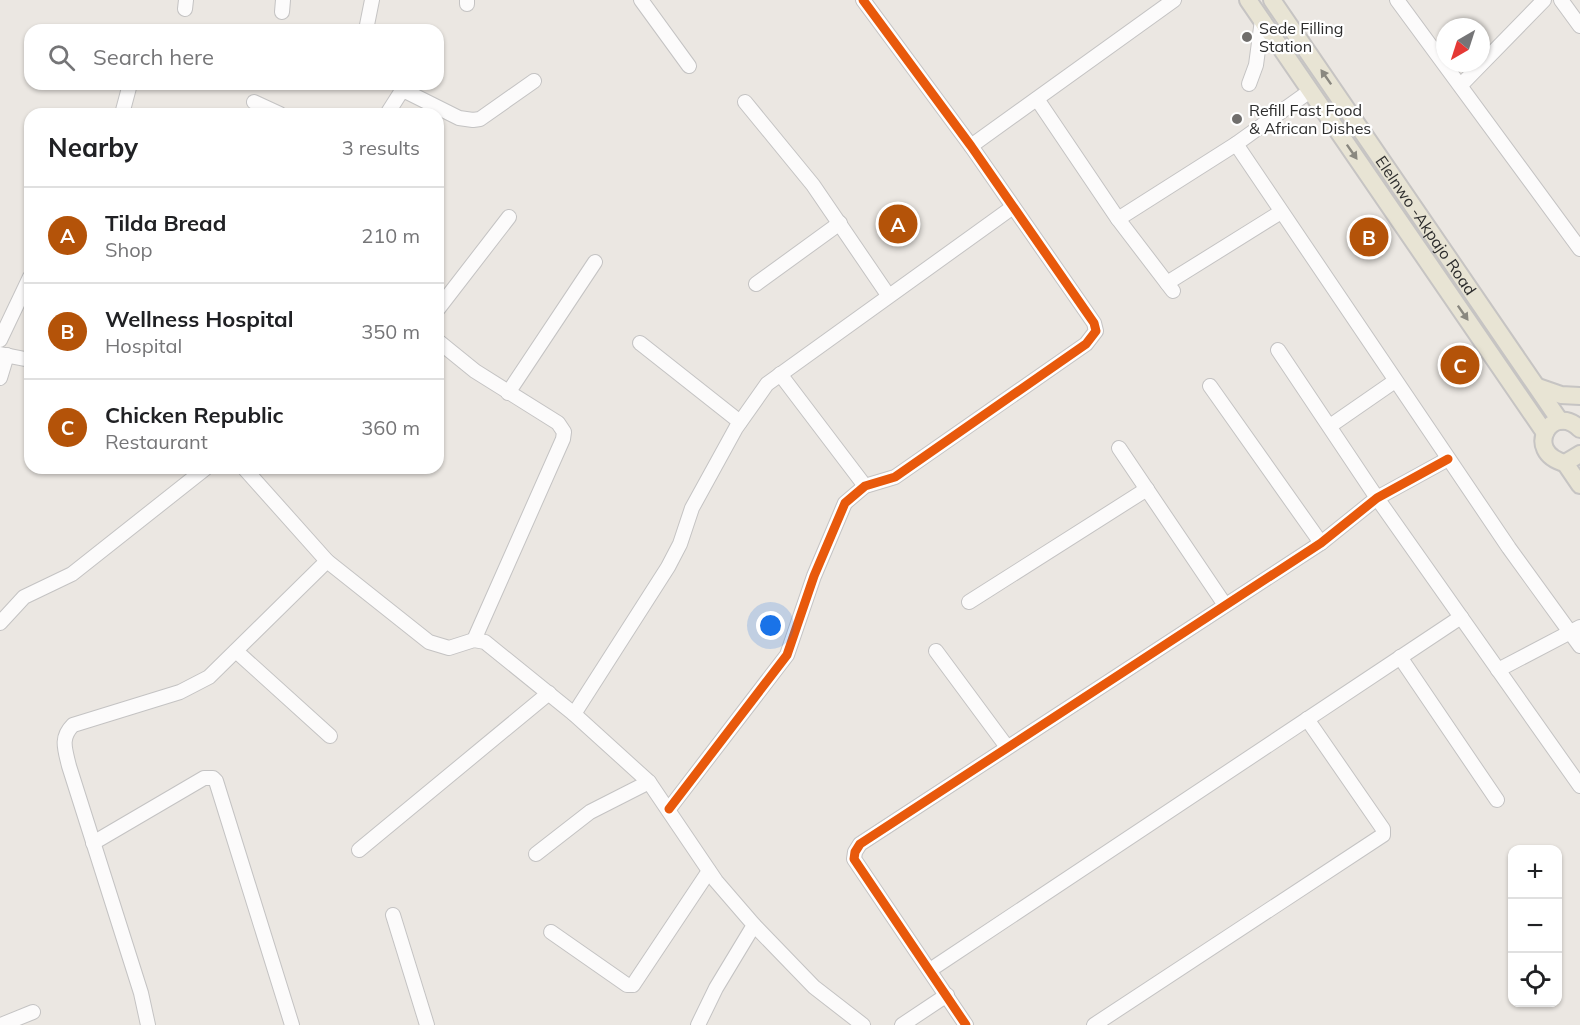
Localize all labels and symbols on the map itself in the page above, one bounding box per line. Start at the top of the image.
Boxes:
place label: Sede Filling Station [1259,18,1343,56]
north arrow [1436,18,1490,72]
marker: Sede Filling Station [1240,30,1254,44]
one-way arrow [1320,70,1332,86]
place label: Refill Fast Food & African Dishes [1249,100,1371,138]
marker: Refill Fast Food & African Dishes [1230,112,1244,126]
one-way arrow [1347,144,1358,160]
street label: Elelnwo -Akpajo Road [1371,152,1481,299]
pin: A [878,202,918,246]
pin: B [1350,214,1388,260]
one-way arrow [1457,304,1469,320]
pin: C [1440,342,1480,388]
your location [756,611,785,640]

